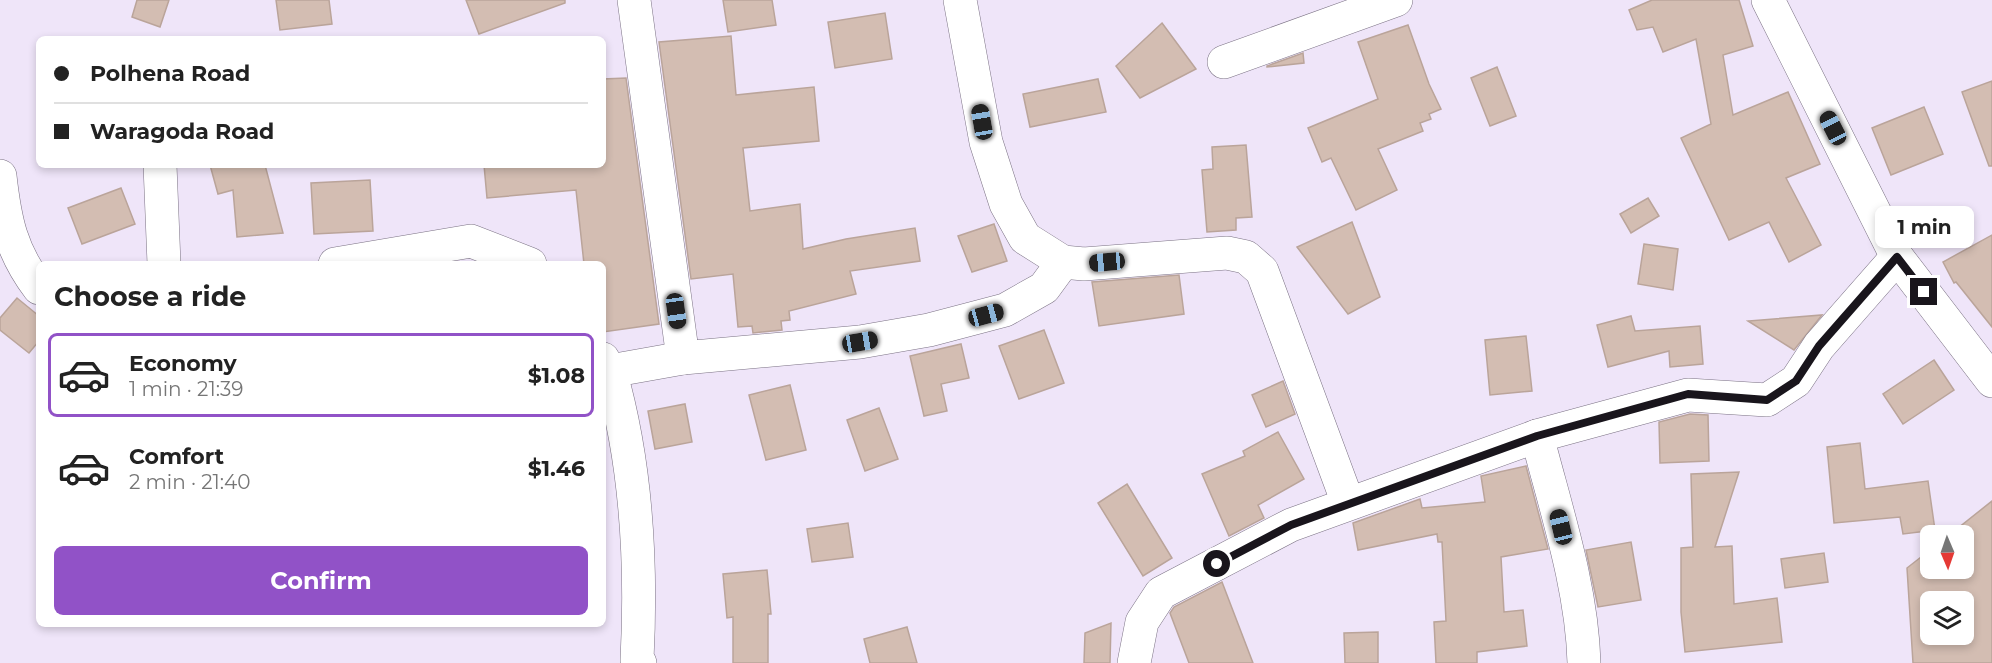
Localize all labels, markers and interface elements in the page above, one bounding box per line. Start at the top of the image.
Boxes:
text: Polhena Road [90,60,250,87]
car [970,103,994,141]
car [1817,108,1849,148]
text: Waragoda Road [90,118,274,145]
callout: 1 min [1874,205,1974,247]
text: 1 min [1897,215,1952,239]
car [1088,251,1126,273]
route end [1910,278,1937,305]
text: Choose a ride [54,280,246,313]
car [665,292,687,330]
car [966,302,1006,328]
car [841,330,879,354]
icon: car [57,348,111,402]
text: Economy [129,350,237,377]
text: $1.08 [528,362,585,389]
text: 1 min · 21:39 [129,377,243,401]
icon: car [57,441,111,495]
text: Comfort [129,443,224,470]
text: $1.46 [528,455,585,482]
text: 2 min · 21:40 [129,470,251,494]
car [1548,507,1574,547]
north arrow [1920,525,1974,579]
map controls [1920,525,1974,645]
button: Confirm [54,546,588,615]
route start [1203,550,1230,577]
button: layers [1920,591,1974,645]

